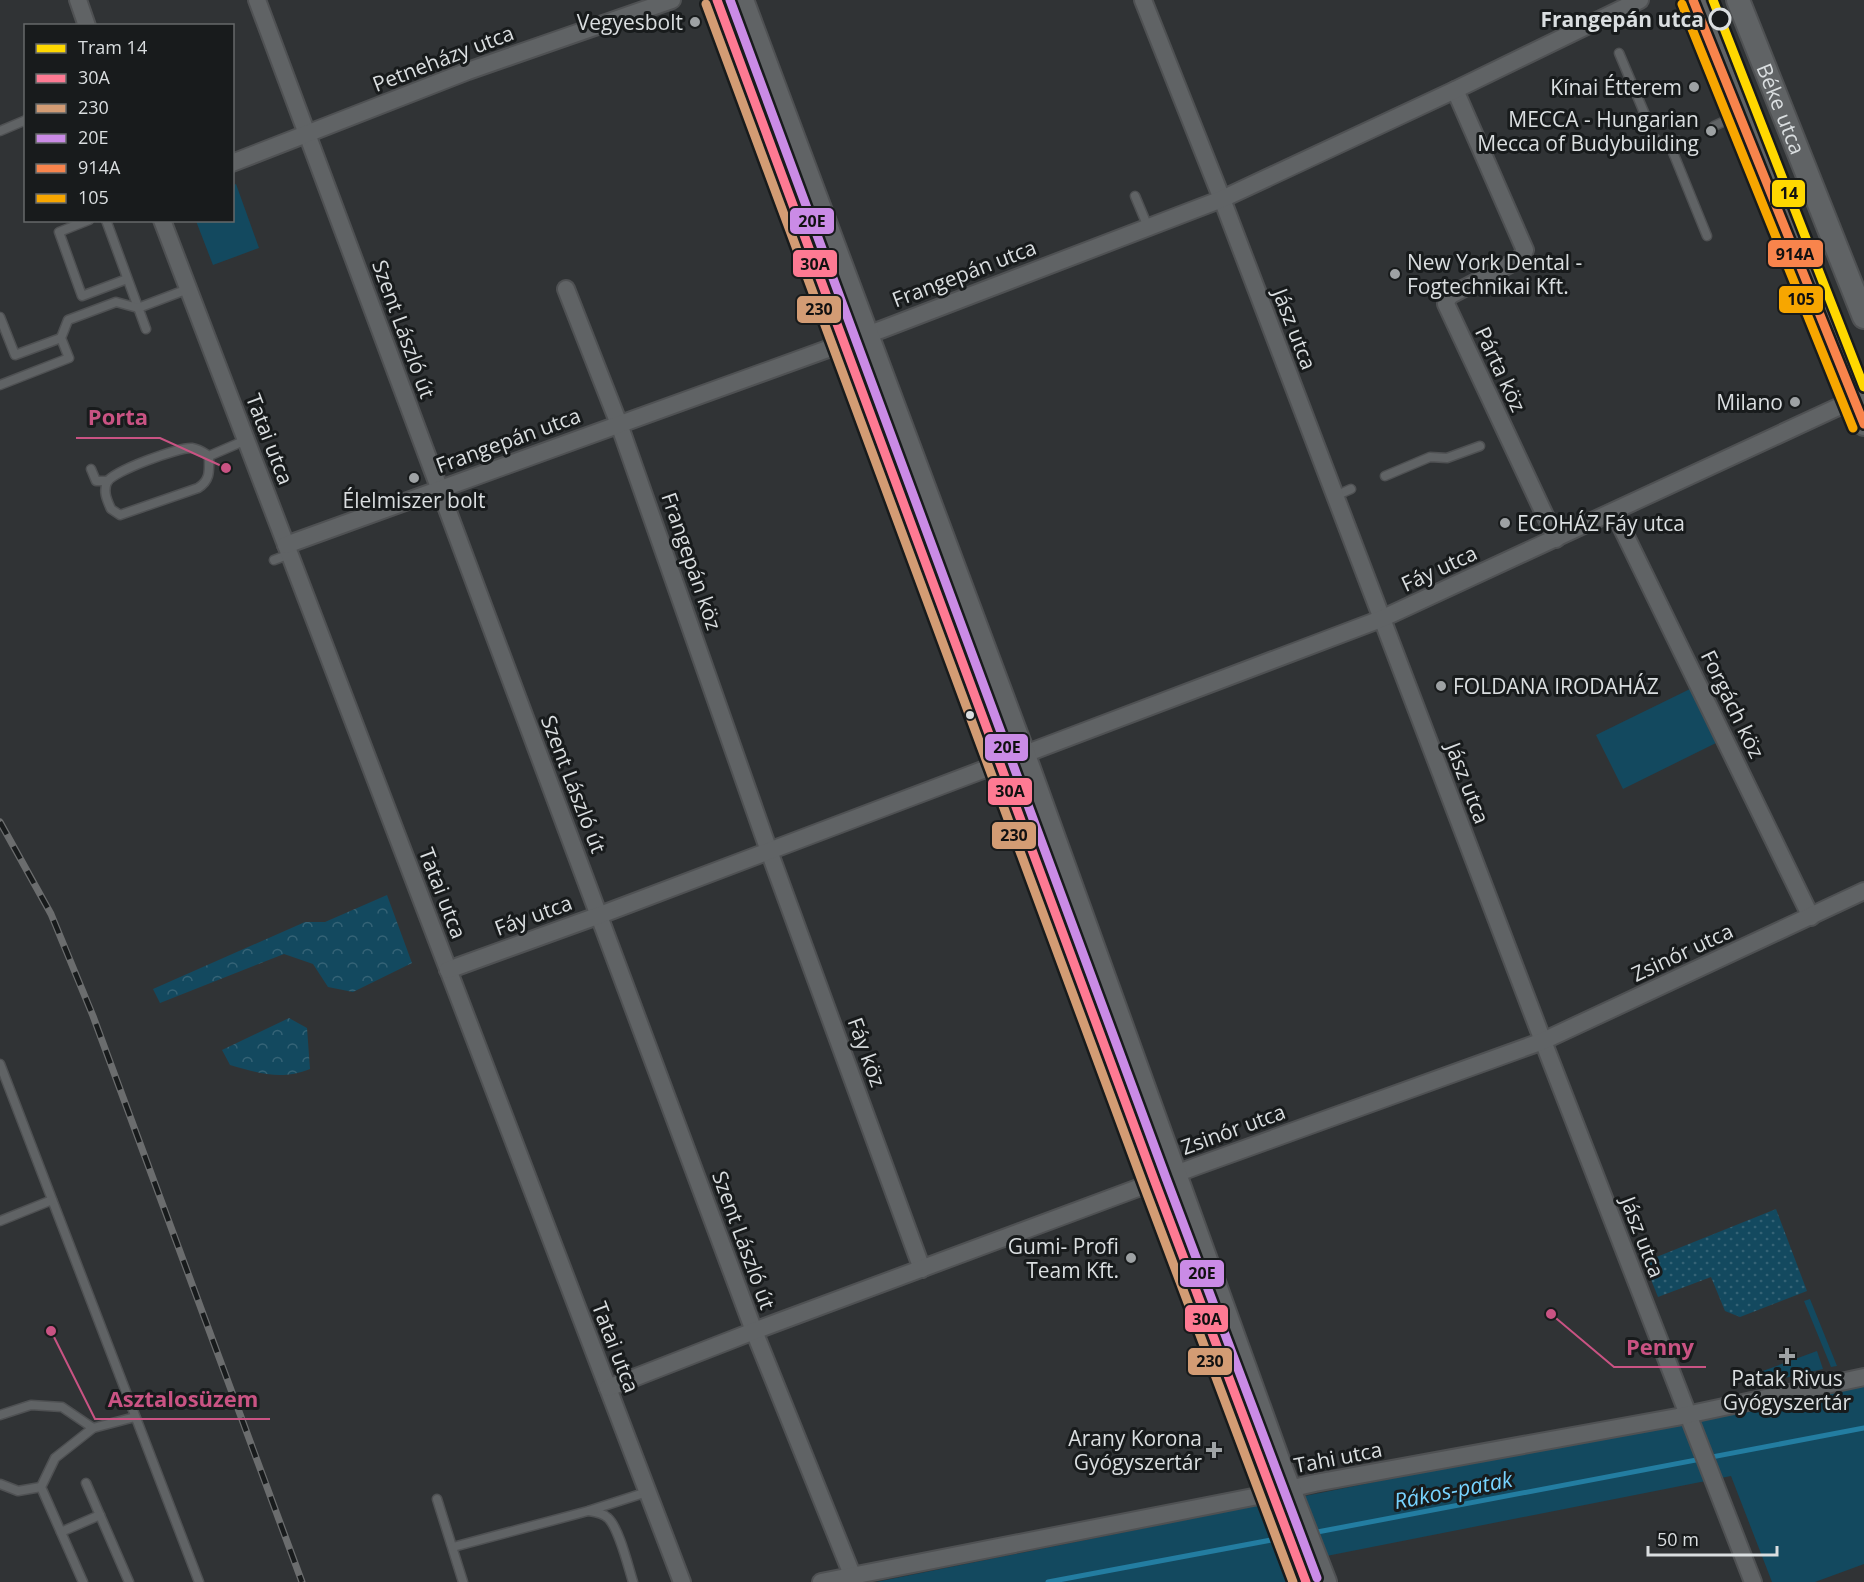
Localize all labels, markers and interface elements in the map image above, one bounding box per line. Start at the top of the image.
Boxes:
place label: Frangepán utca [1541,5,1704,33]
place label: Vegyesbolt [577,8,683,36]
marker: Frangepán utca [1709,8,1731,30]
marker: Vegyesbolt [688,15,702,29]
street label: Petneházy utca [368,18,518,98]
legend [24,24,234,222]
text: Tram 14 [78,35,147,59]
street label: Béke utca [1751,59,1812,158]
text: 30A [78,65,111,89]
place label: Kínai Étterem [1550,73,1682,101]
marker: Kínai Étterem [1687,80,1701,94]
text: 230 [78,95,109,119]
place label: MECCA - Hungarian Mecca of Budybuilding [1477,105,1699,157]
marker: MECCA - Hungarian Mecca of Budybuilding [1704,124,1718,138]
text: 20E [78,125,109,149]
text: 914A [78,155,121,179]
line badge: 14 [1771,179,1806,208]
text: 14 [1780,182,1798,204]
text: 105 [78,185,109,209]
line badge: 20E [789,207,835,235]
text: 20E [798,210,826,232]
street label: Frangepán utca [888,233,1040,313]
line badge: 914A [1767,239,1824,268]
text: 914A [1776,243,1815,265]
place label: New York Dental - Fogtechnikai Kft. [1407,248,1582,300]
line badge: 30A [792,249,838,278]
text: 30A [800,253,831,275]
street label: Szent László út [366,256,442,402]
marker: New York Dental - Fogtechnikai Kft. [1388,267,1402,281]
street label: Jász utca [1266,283,1323,374]
line badge: 105 [1778,285,1824,314]
text: 105 [1787,288,1815,310]
line badge: 230 [796,295,842,324]
text: 230 [805,298,833,320]
street label: Párta köz [1469,322,1533,416]
place label: Milano [1716,388,1783,416]
street label: Tatai utca [240,390,300,488]
marker: Milano [1788,395,1802,409]
callout: Porta [76,398,160,438]
text: Porta [88,401,148,431]
street label: Frangepán utca [432,401,584,479]
marker: Élelmiszer bolt [407,471,421,485]
place label: Élelmiszer bolt [343,486,485,514]
street label: Frangepán köz [655,489,729,634]
place label: ECOHÁZ Fáy utca [1517,509,1685,537]
marker: ECOHÁZ Fáy utca [1498,516,1512,530]
street label: Fáy utca [1397,538,1481,598]
street label: Forgách köz [1695,645,1771,763]
place label: FOLDANA IRODAHÁZ [1453,672,1659,700]
marker: FOLDANA IRODAHÁZ [1434,679,1448,693]
unlabelled marker [964,709,976,721]
street label: Szent László út [535,711,613,857]
line badge: 20E [984,733,1029,762]
text: 20E [993,736,1021,758]
street label: Jász utca [1439,737,1496,828]
line badge: 30A [987,777,1033,806]
text: 30A [995,780,1026,802]
line badge: 230 [991,821,1037,850]
text: 230 [1000,824,1028,846]
street label: Tatai utca [413,844,473,942]
street label: Fáy utca [490,888,576,942]
street label: Zsinór utca [1627,916,1737,988]
street label: Fáy köz [842,1013,893,1091]
street label: Zsinór utca [1177,1097,1289,1161]
street label: Szent László út [706,1167,782,1313]
street label: Jász utca [1614,1191,1671,1282]
place label: Gumi- Profi Team Kft. [1008,1232,1119,1284]
marker: Gumi- Profi Team Kft. [1124,1251,1138,1265]
line badge: 20E [1179,1259,1225,1288]
text: 20E [1188,1262,1216,1284]
street label: Tatai utca [586,1298,646,1396]
line badge: 30A [1184,1304,1229,1333]
text: 30A [1192,1308,1223,1330]
callout: Penny [1614,1327,1706,1367]
text: Penny [1626,1331,1695,1361]
line badge: 230 [1187,1347,1233,1376]
marker: Patak Rivus Gyógyszertár [1780,1349,1794,1363]
text: 230 [1196,1350,1224,1372]
place label: Patak Rivus Gyógyszertár [1723,1364,1852,1416]
callout: Asztalosüzem [95,1379,270,1419]
text: Asztalosüzem [108,1383,258,1413]
place label: Arany Korona Gyógyszertár [1068,1424,1202,1476]
street label: Tahi utca [1292,1435,1384,1479]
marker: Arany Korona Gyógyszertár [1207,1443,1221,1457]
water label: Rákos-patak [1391,1463,1516,1515]
scale bar [1648,1519,1777,1557]
text: 50 m [1657,1527,1699,1551]

